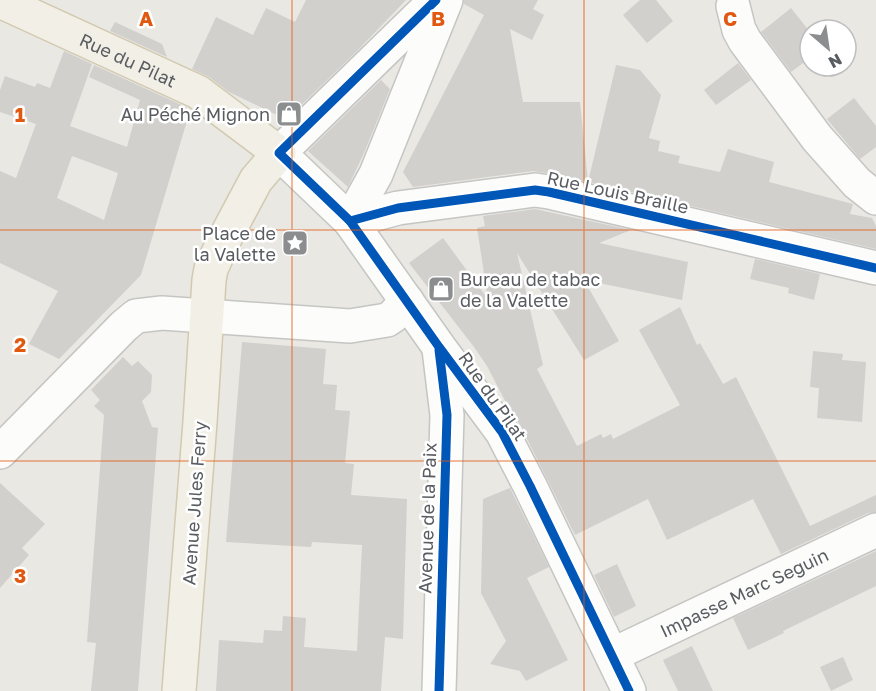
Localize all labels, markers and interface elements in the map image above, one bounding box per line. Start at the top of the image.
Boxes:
text: A [139,6,153,30]
text: B [431,6,445,30]
text: C [723,6,737,30]
north arrow [798,18,858,78]
street label: Rue du Pilat [76,28,180,92]
text: N [825,49,845,73]
shop icon: Au Péché Mignon [274,99,304,129]
text: 1 [15,102,25,126]
place label: Au Péché Mignon [121,103,270,125]
street label: Rue Louis Braille [545,166,691,218]
place label: Place de la Valette [194,222,276,265]
place icon: Place de la Valette [280,228,310,258]
place label: Bureau de tabac de la Valette [460,268,600,311]
shop icon: Bureau de tabac de la Valette [426,274,456,304]
text: 2 [14,332,26,356]
street label: Rue du Pilat [454,347,532,445]
street label: Avenue Jules Ferry [177,420,211,586]
street label: Avenue de la Paix [413,442,441,594]
street label: Impasse Marc Seguin [656,543,832,642]
text: 3 [14,563,26,587]

